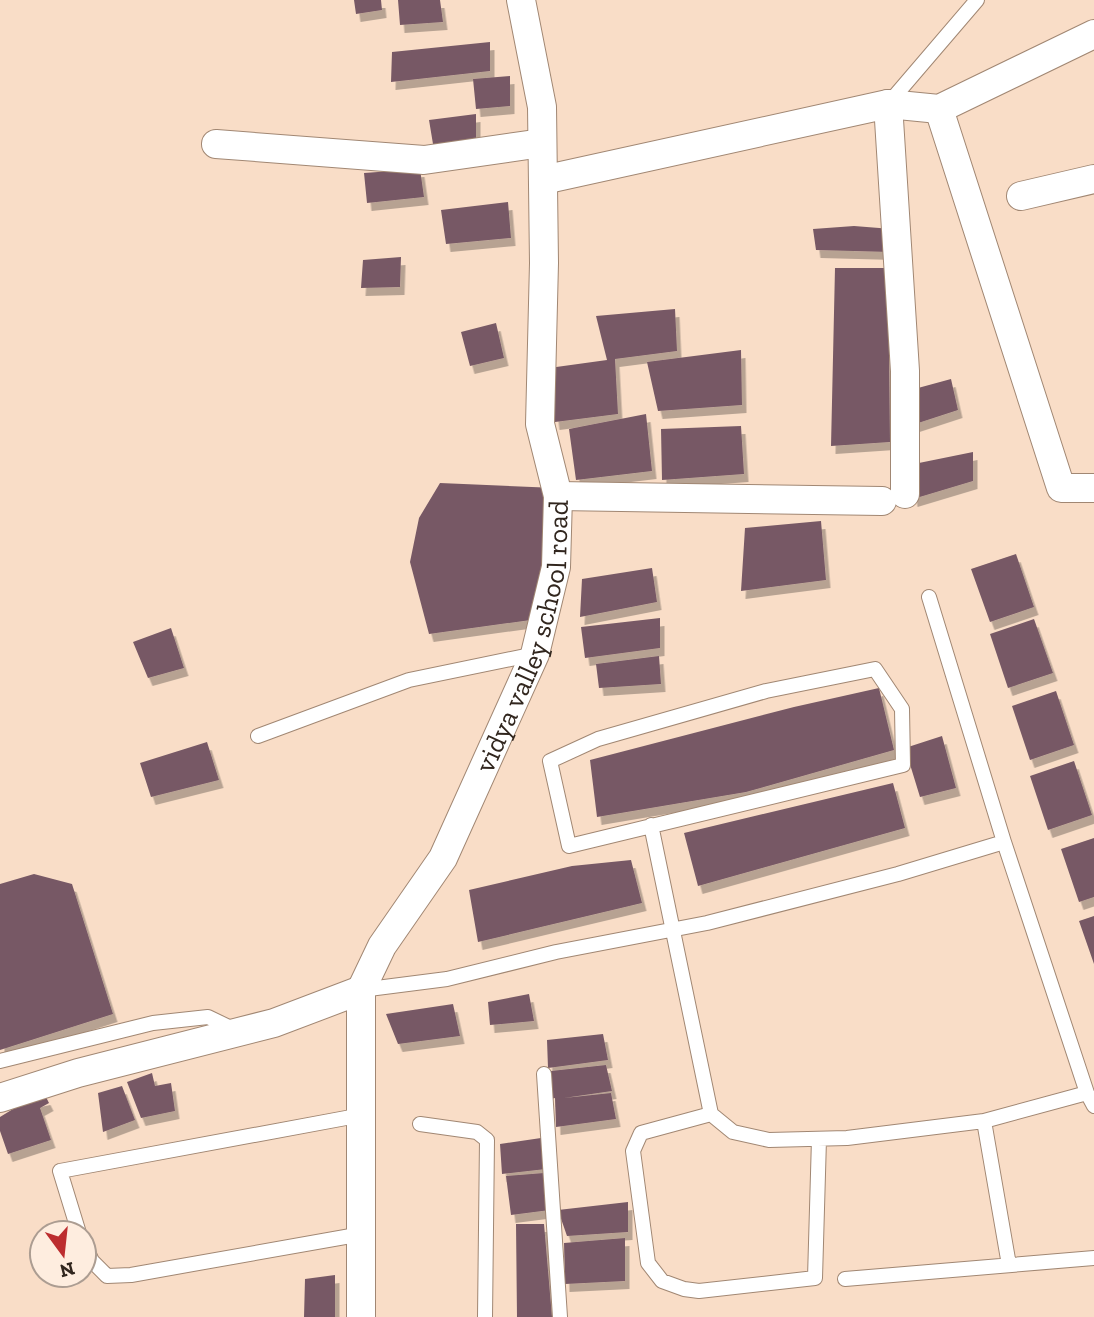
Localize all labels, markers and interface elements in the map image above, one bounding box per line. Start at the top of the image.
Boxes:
street label: vidya valley school road [468,499,575,778]
north arrow [28,1219,98,1289]
text: N [57,1257,77,1283]

